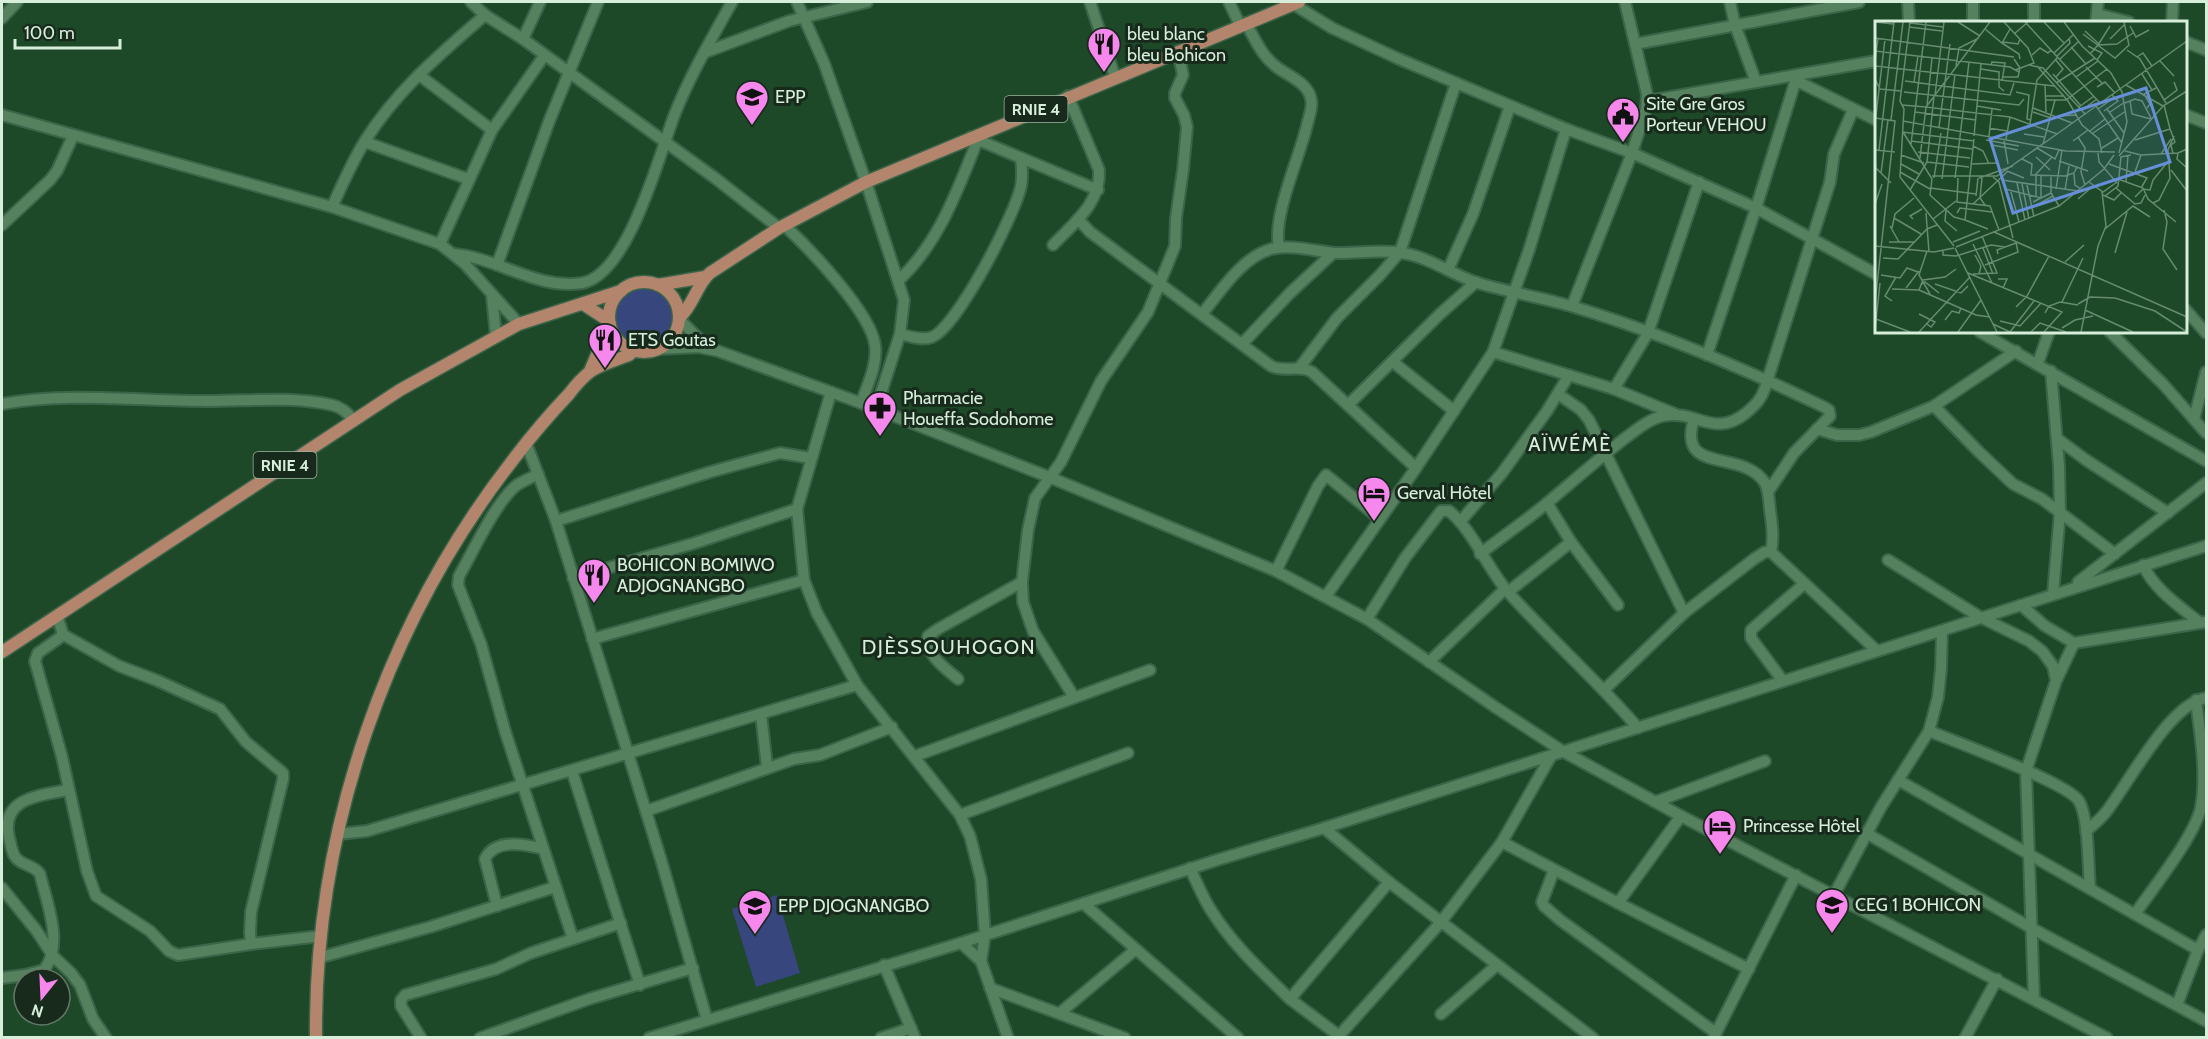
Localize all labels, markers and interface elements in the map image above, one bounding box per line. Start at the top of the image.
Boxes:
scale bar [15,12,120,50]
inset map [1875,21,2187,333]
text: 100 m [24,22,75,44]
place label: bleu blanc bleu Bohicon [1127,23,1226,66]
restaurant icon: bleu blanc bleu Bohicon [1086,26,1122,73]
school or university icon: EPP [734,79,770,126]
place label: EPP [775,86,806,108]
place label: Site Gre Gros Porteur VEHOU [1646,93,1767,136]
road number: RNIE 4 [1004,96,1068,122]
public building icon: Site Gre Gros Porteur VEHOU [1605,96,1641,143]
restaurant icon: ETS Goutas [587,322,623,369]
place label: ETS Goutas [628,329,716,351]
place label: Pharmacie Houeffa Sodohome [903,387,1053,430]
pharmacy icon: Pharmacie Houeffa Sodohome [862,390,898,437]
district label: AÏWÉMÈ [1528,432,1612,456]
road number: RNIE 4 [254,452,316,478]
hotel icon: Gerval Hôtel [1356,475,1392,522]
place label: Gerval Hôtel [1397,482,1492,504]
place label: BOHICON BOMIWO ADJOGNANGBO [617,554,775,597]
restaurant icon: BOHICON BOMIWO ADJOGNANGBO [576,557,612,604]
district label: DJÈSSOUHOGON [862,635,1036,659]
hotel icon: Princesse Hôtel [1702,808,1738,855]
place label: Princesse Hôtel [1743,815,1861,837]
school or university icon: CEG 1 BOHICON [1814,887,1850,934]
school or university icon: EPP DJOGNANGBO [737,888,773,935]
place label: CEG 1 BOHICON [1855,894,1981,916]
place label: EPP DJOGNANGBO [778,895,930,917]
north arrow [12,967,72,1027]
text: N [29,1000,46,1022]

